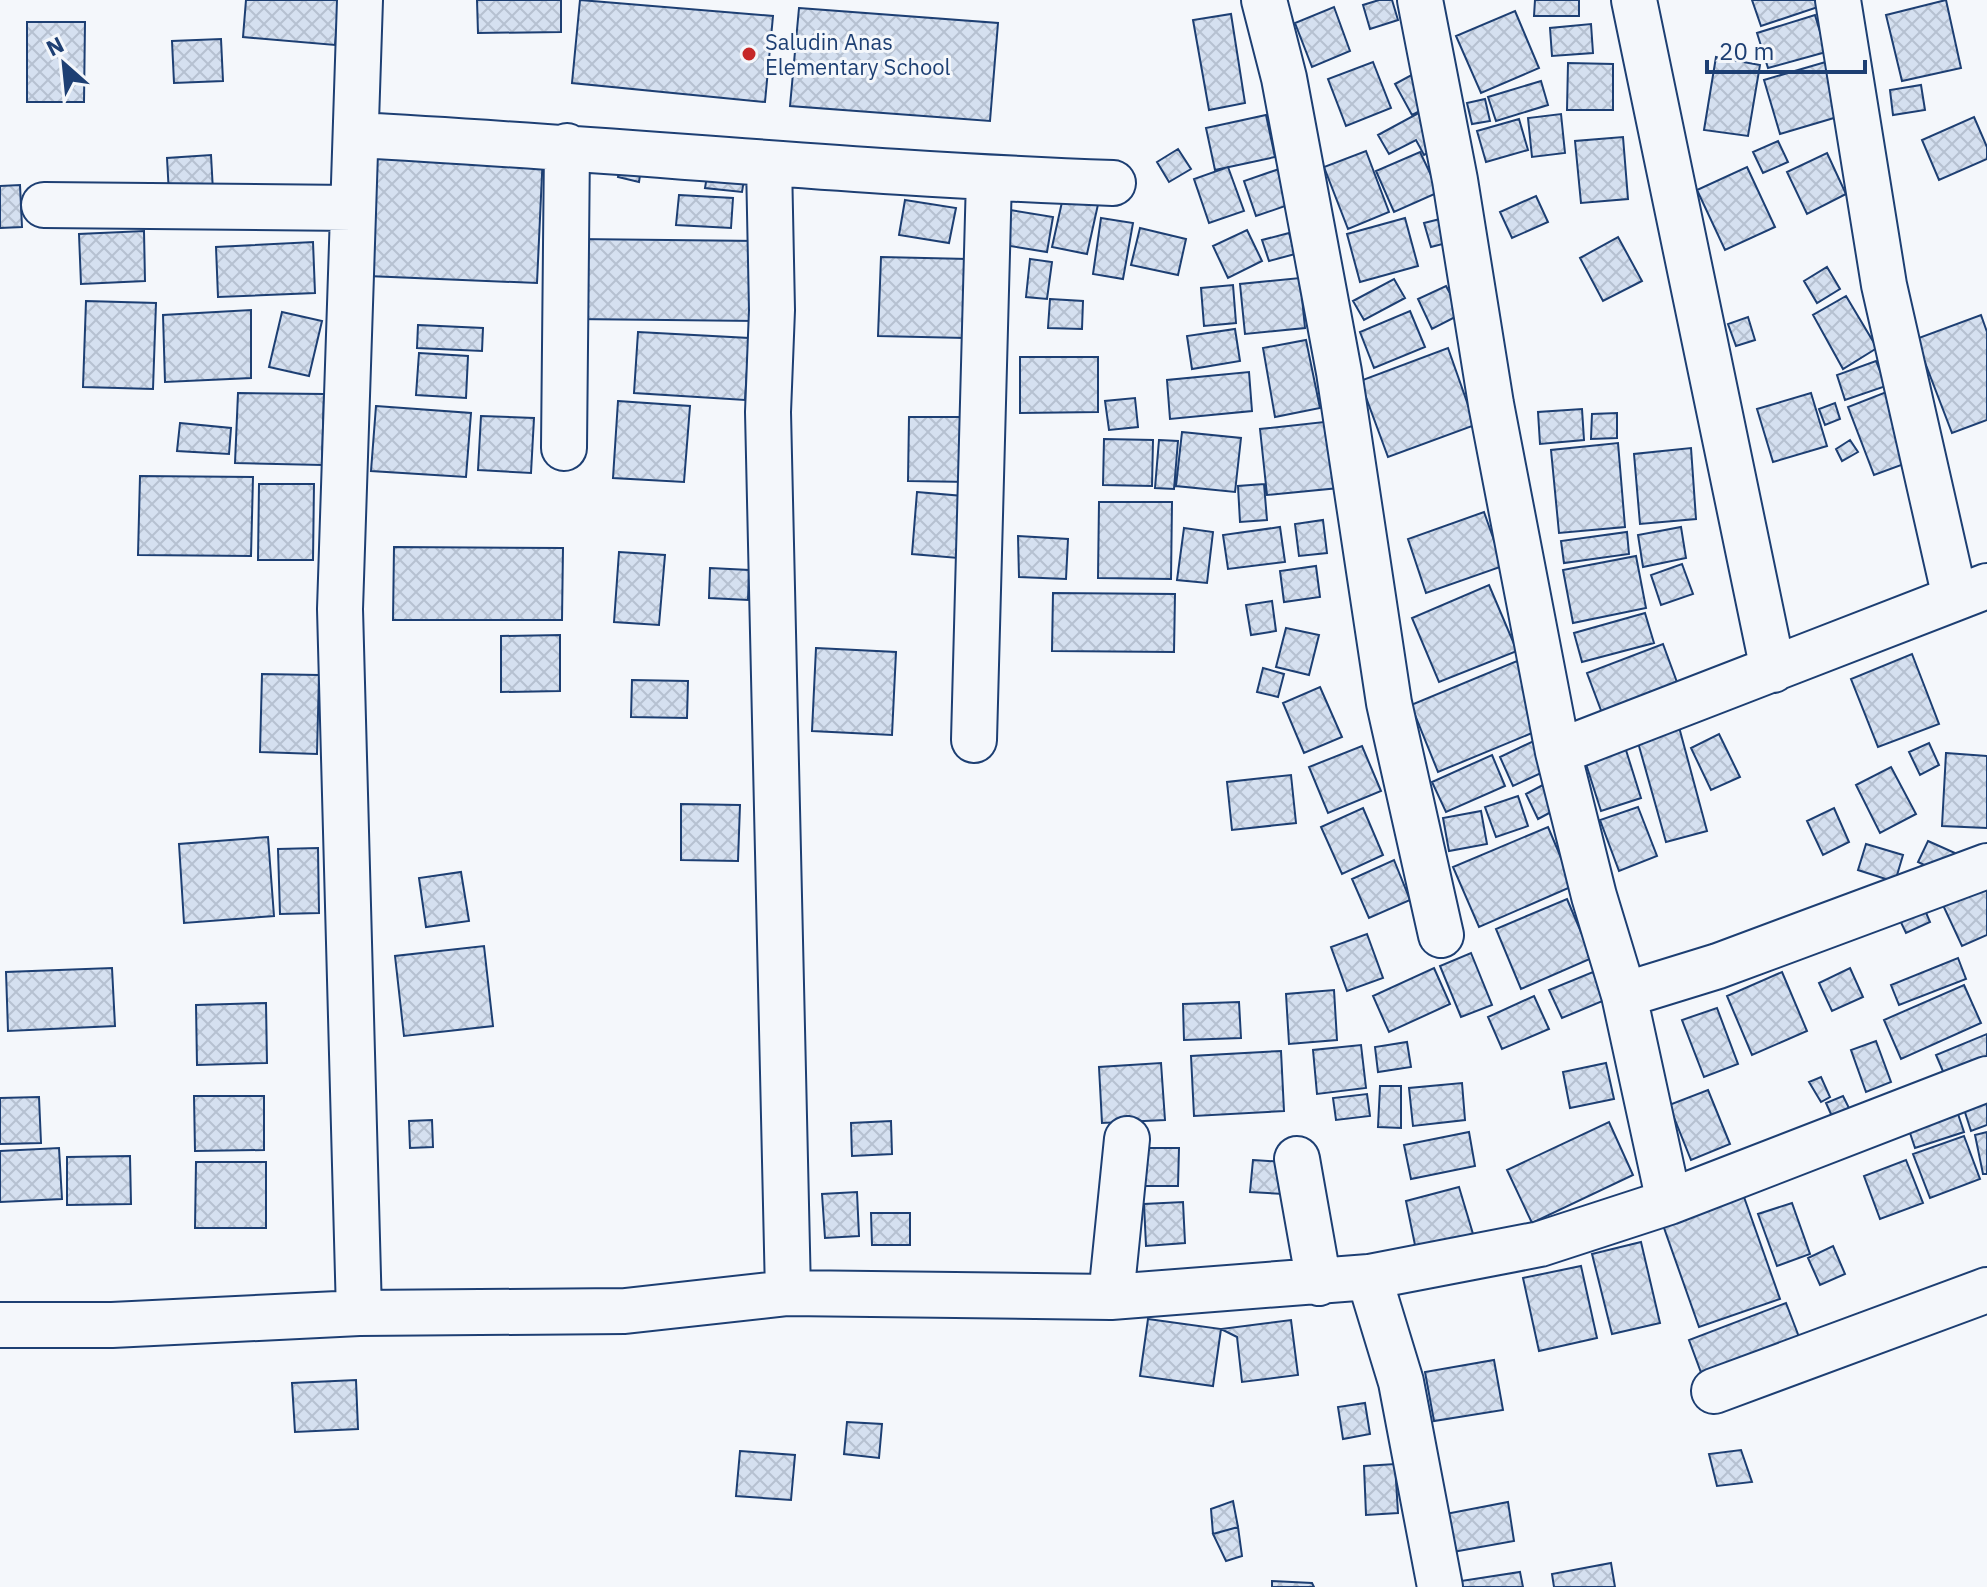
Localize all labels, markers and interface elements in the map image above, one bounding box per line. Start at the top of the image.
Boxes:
north arrow [24,24,104,104]
scale bar [1707,24,1865,74]
place label: Saludin Anas Elementary School [765,27,951,81]
text: N [41,29,68,62]
text: 20 m [1719,35,1774,67]
marker: Saludin Anas Elementary School [740,45,758,63]

